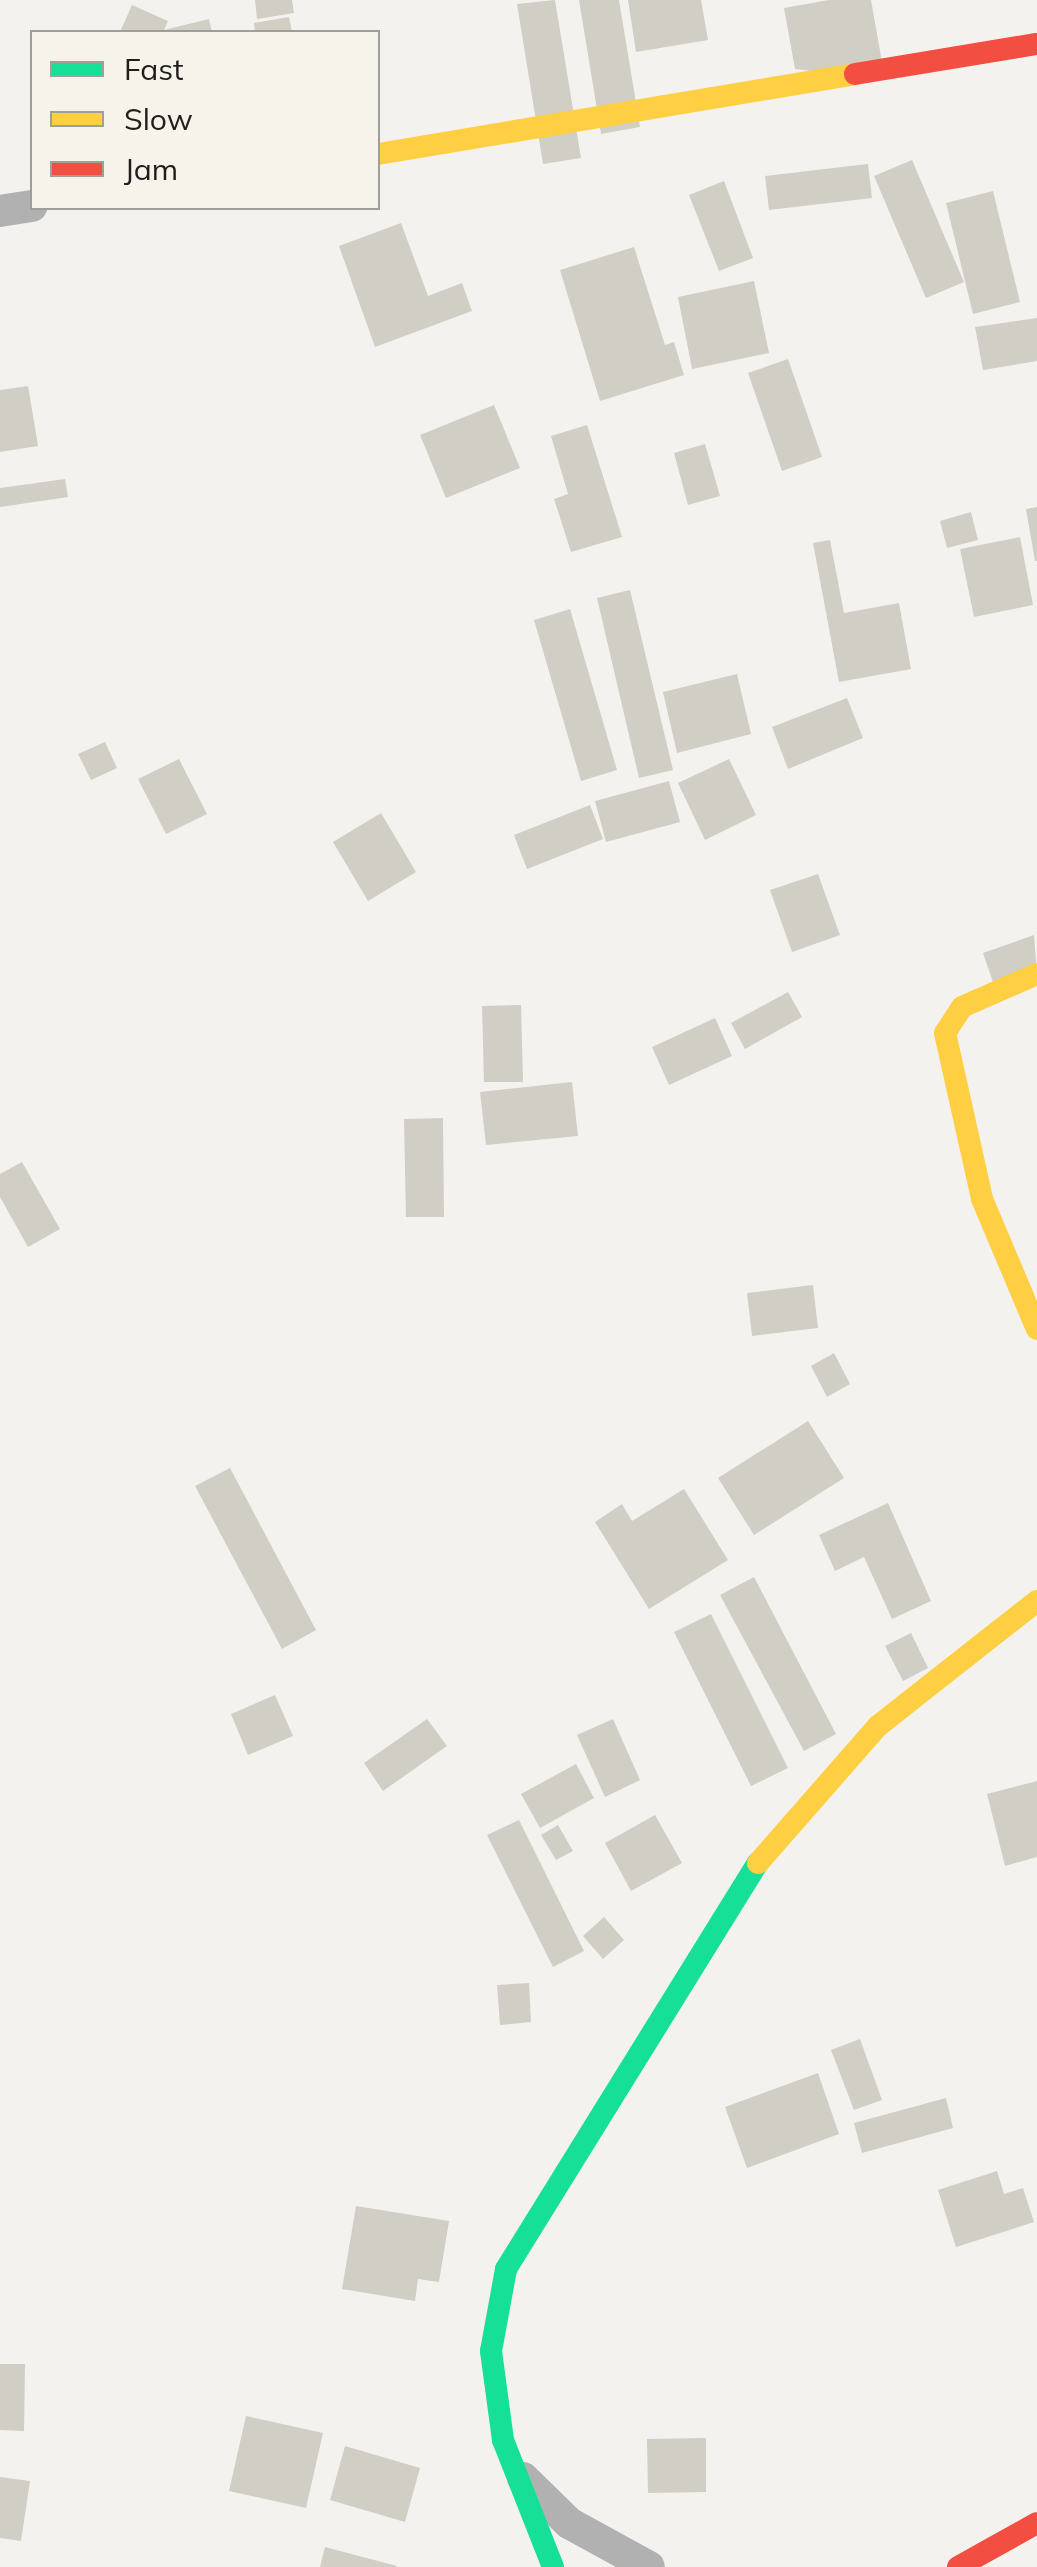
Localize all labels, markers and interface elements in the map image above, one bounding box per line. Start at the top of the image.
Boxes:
legend [30,30,380,210]
text: Fast [124,50,184,88]
text: Slow [124,100,193,138]
text: Jam [124,150,178,188]

